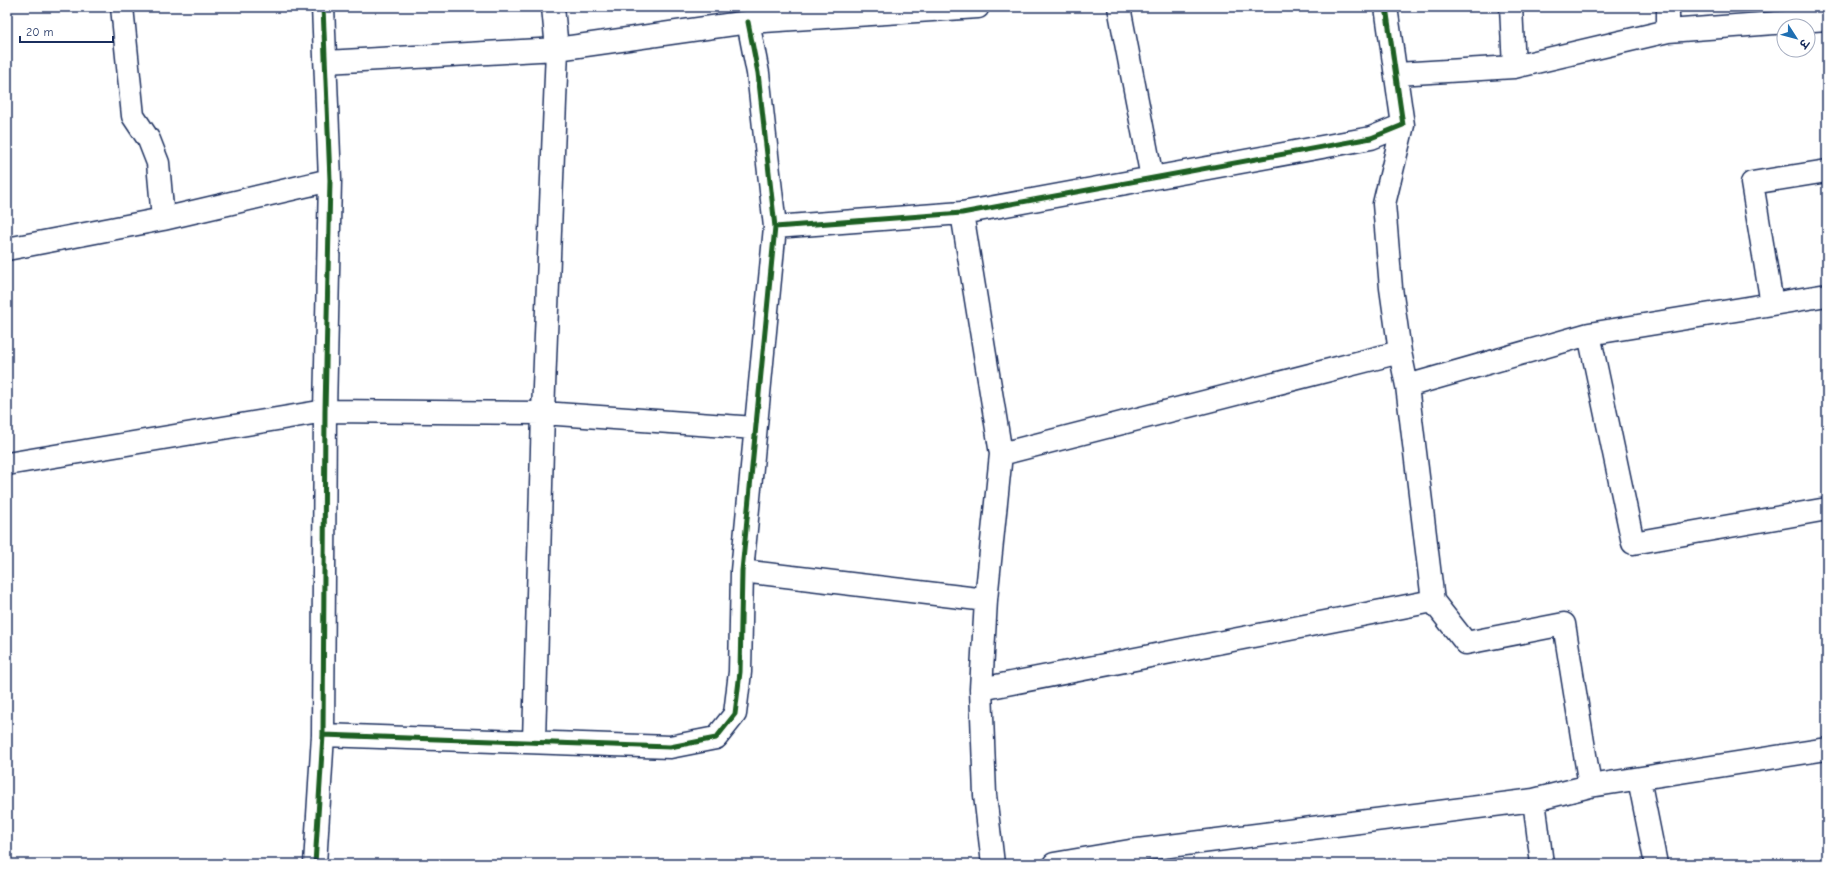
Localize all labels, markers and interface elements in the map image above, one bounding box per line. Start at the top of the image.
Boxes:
scale bar [20,18,113,44]
north arrow [1776,18,1816,58]
text: 20 m [26,25,54,39]
text: उ [1795,36,1812,52]

